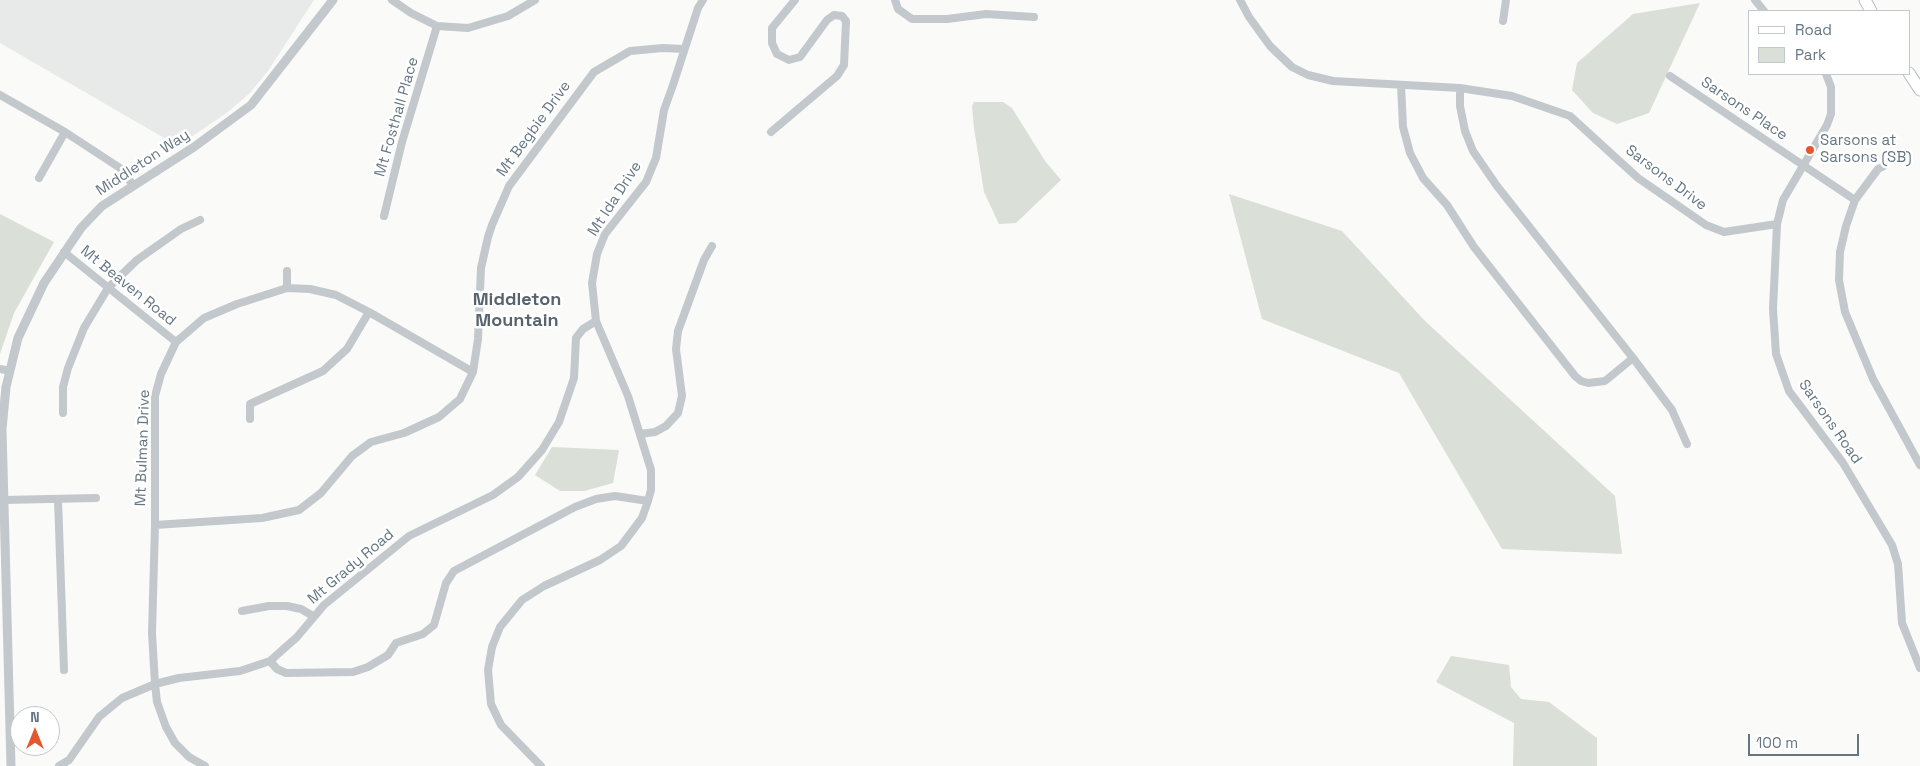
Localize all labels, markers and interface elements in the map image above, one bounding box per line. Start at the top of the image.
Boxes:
legend [1748,10,1910,75]
text: Road [1795,20,1832,39]
text: Park [1795,45,1826,64]
street label: Mt Fosthall Place [371,55,423,179]
street label: Sarsons Place [1697,73,1791,145]
street label: Mt Begbie Drive [493,78,575,180]
street label: Middleton Way [93,126,193,200]
place label: Sarsons at Sarsons (SB) [1820,132,1912,167]
street label: Sarsons Drive [1622,142,1710,214]
marker: Sarsons at Sarsons (SB) [1804,144,1816,156]
street label: Mt Ida Drive [584,158,646,240]
street label: Mt Beaven Road [77,242,179,330]
district label: Middleton Mountain [473,289,561,332]
street label: Sarsons Road [1794,377,1866,467]
street label: Mt Bulman Drive [132,389,154,507]
street label: Mt Grady Road [304,526,398,608]
north arrow [10,706,60,756]
text: N [30,708,40,726]
scale bar [1750,724,1861,756]
text: 100 m [1756,733,1798,752]

